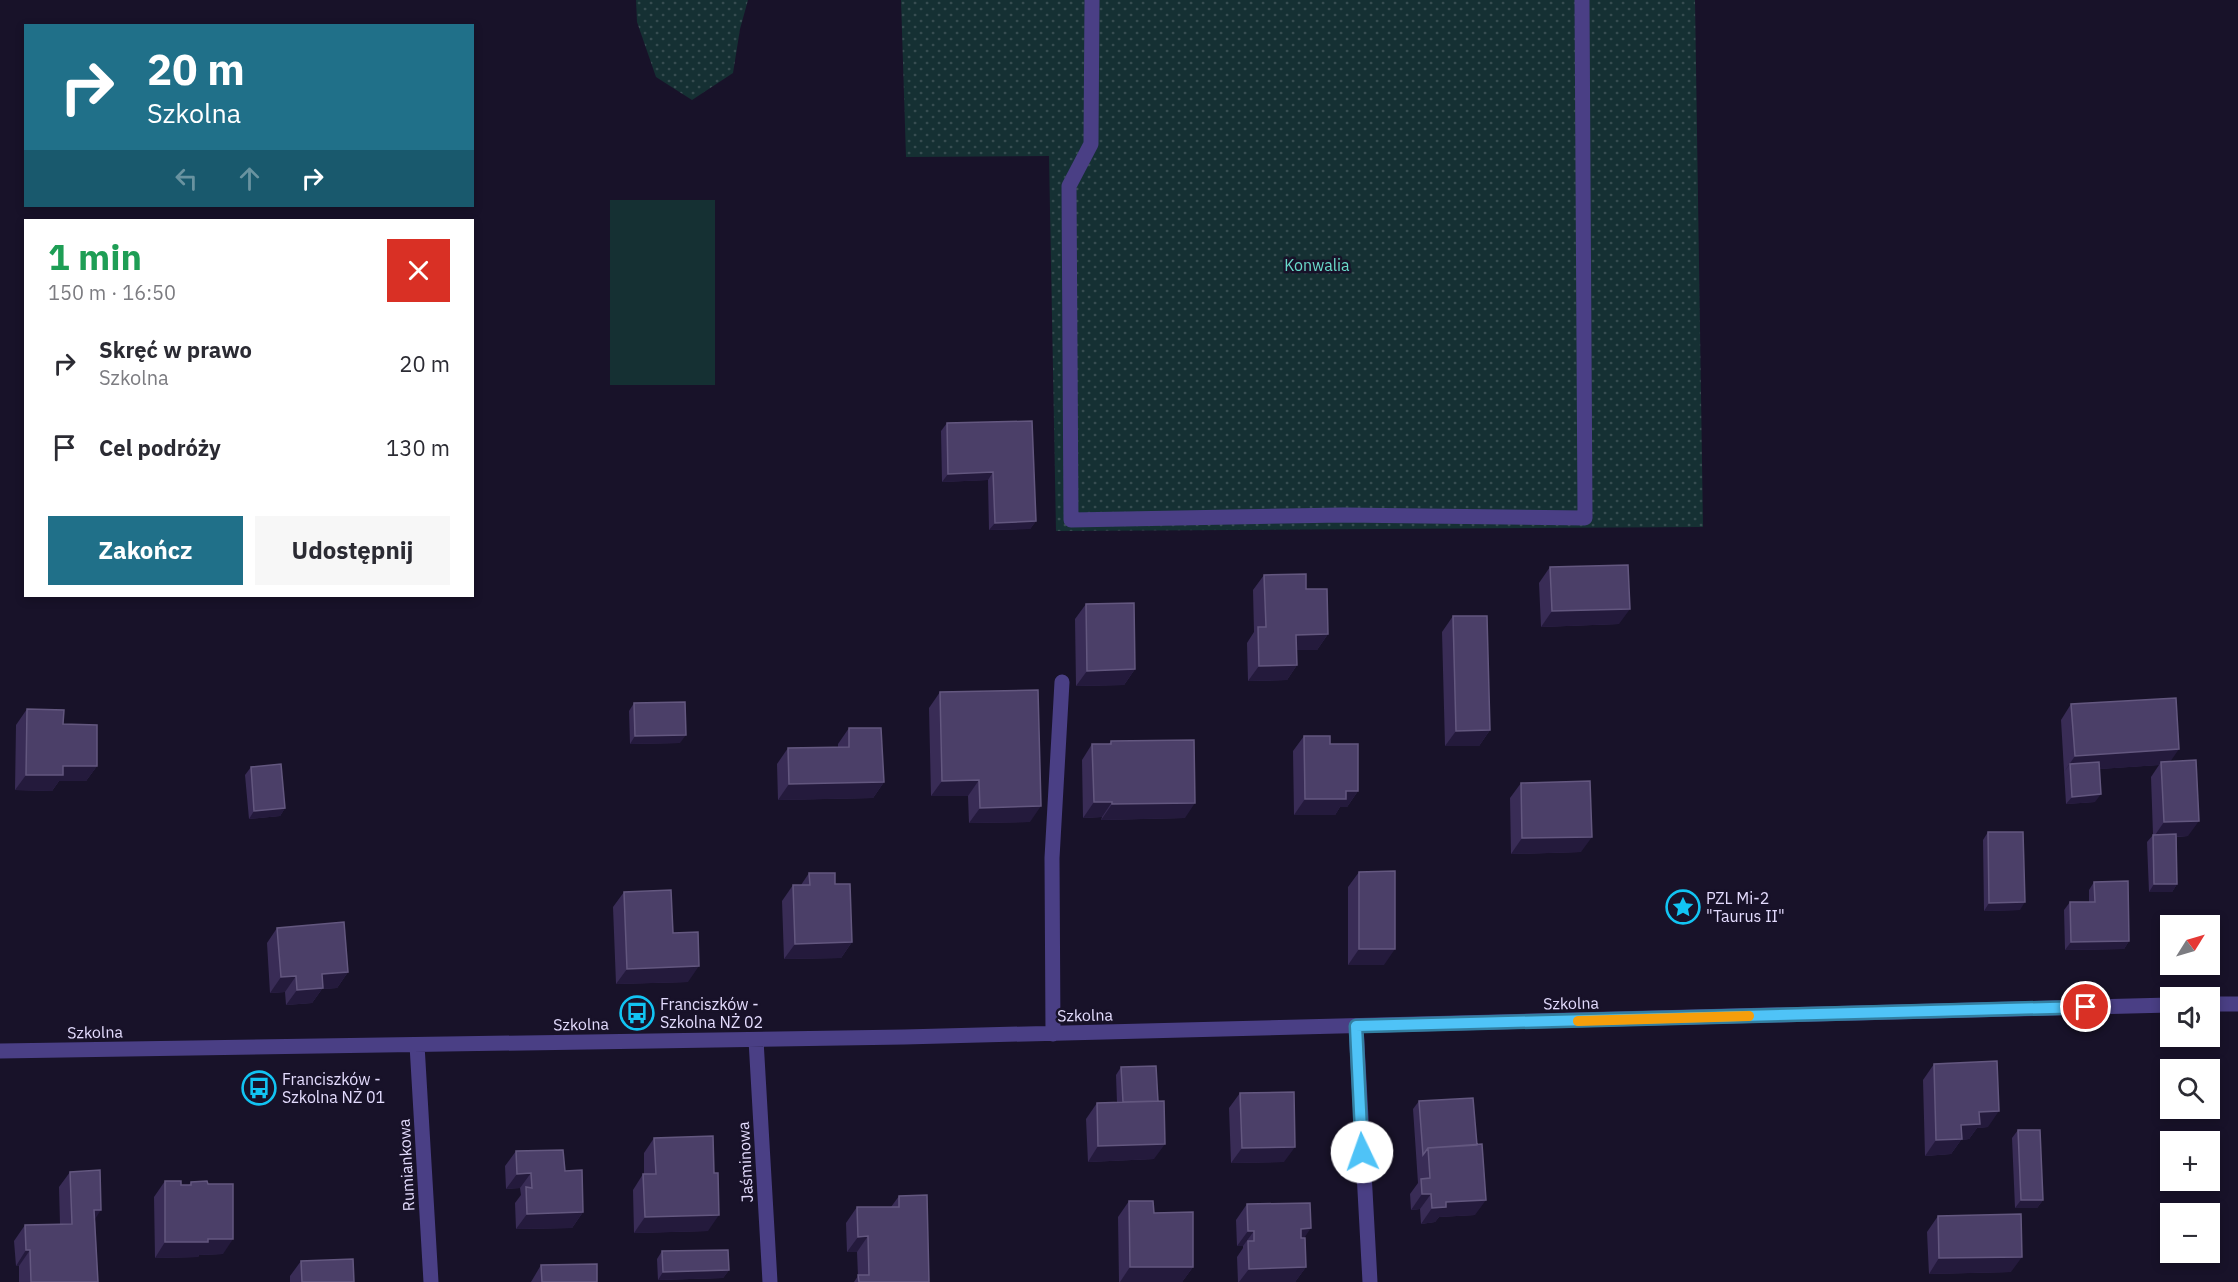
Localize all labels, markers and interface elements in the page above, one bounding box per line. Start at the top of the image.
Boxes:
text: 20 m [147,42,245,97]
icon: right [48,48,126,126]
text: Szkolna [147,95,241,130]
icon: left [170,162,203,195]
icon: ahead [233,162,266,195]
icon: right [296,162,329,195]
text: 1 min [48,233,142,280]
button: close [387,239,450,302]
park label: Konwalia [1284,255,1350,275]
text: 150 m · 16:50 [48,279,176,306]
text: Skręć w prawo [99,335,252,364]
icon: right [48,347,81,380]
text: 20 m [399,349,450,378]
text: Szkolna [99,364,169,391]
icon: arrive [48,431,81,464]
text: Cel podróży [99,433,221,462]
text: 130 m [386,433,450,462]
button: Zakończ [48,516,243,585]
button: Udostępnij [255,516,450,585]
place label: PZL Mi-2 "Taurus II" [1706,888,1785,926]
place icon: PZL Mi-2 "Taurus II" [1665,889,1701,925]
north arrow [2160,915,2220,975]
map controls [2160,915,2220,1263]
pin [2060,981,2111,1032]
button: sound [2160,987,2220,1047]
icon: arrive [2069,990,2102,1023]
street label: Szkolna [1543,993,1600,1013]
place label: Franciszków - Szkolna NŻ 02 [660,994,763,1032]
bus stop icon: Franciszków - Szkolna NŻ 02 [619,995,655,1031]
street label: Szkolna [1057,1005,1114,1025]
street label: Szkolna [553,1014,610,1034]
street label: Szkolna [67,1022,124,1042]
button: search [2160,1059,2220,1119]
place label: Franciszków - Szkolna NŻ 01 [282,1069,385,1107]
bus stop icon: Franciszków - Szkolna NŻ 01 [241,1070,277,1106]
street label: Rumiankowa [394,1118,418,1212]
position arrow [1330,1120,1394,1184]
street label: Jaśminowa [733,1121,757,1203]
button: + [2160,1131,2220,1191]
button: − [2160,1203,2220,1263]

